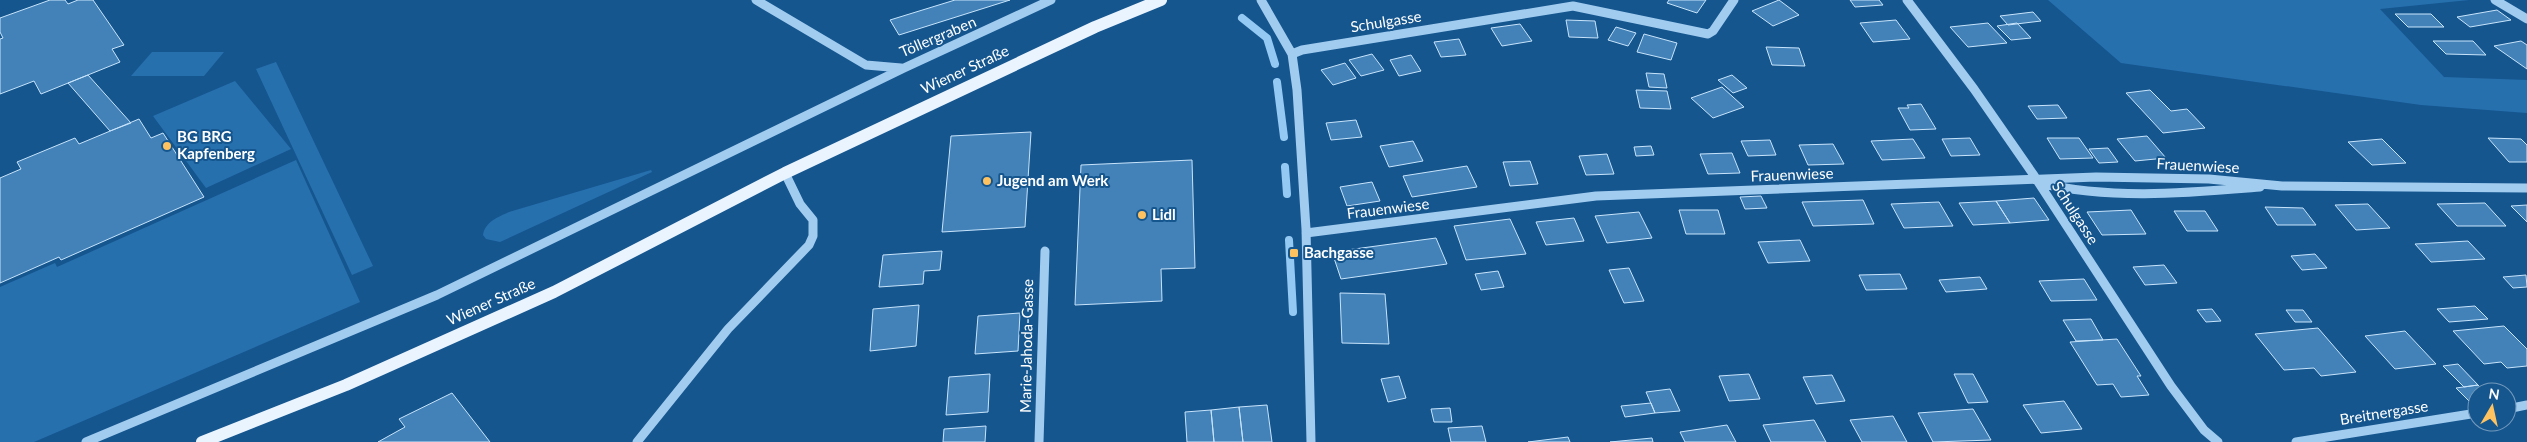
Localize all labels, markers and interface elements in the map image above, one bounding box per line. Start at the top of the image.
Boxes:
street label: Schulgasse [1349,7,1423,36]
street label: Töllergraben [897,12,979,60]
street label: Wiener Straße [918,41,1011,97]
place label: BG BRG Kapfenberg [177,127,255,162]
marker: BG BRG Kapfenberg [161,140,173,152]
street label: Frauenwiese [2156,154,2240,176]
street label: Frauenwiese [1750,164,1834,184]
place label: Jugend am Werk [997,171,1109,189]
marker: Jugend am Werk [981,175,993,187]
street label: Schulgasse [2049,177,2103,247]
street label: Frauenwiese [1346,194,1430,222]
place label: Lidl [1152,205,1176,223]
marker: Lidl [1136,209,1148,221]
place label: Bachgasse [1304,243,1374,261]
marker: Bachgasse [1288,247,1300,259]
street label: Wiener Straße [444,274,538,329]
street label: Marie-Jahoda-Gasse [1016,279,1036,413]
north arrow [2467,382,2517,432]
text: N [2487,384,2501,403]
street label: Breitnergasse [2338,396,2429,428]

